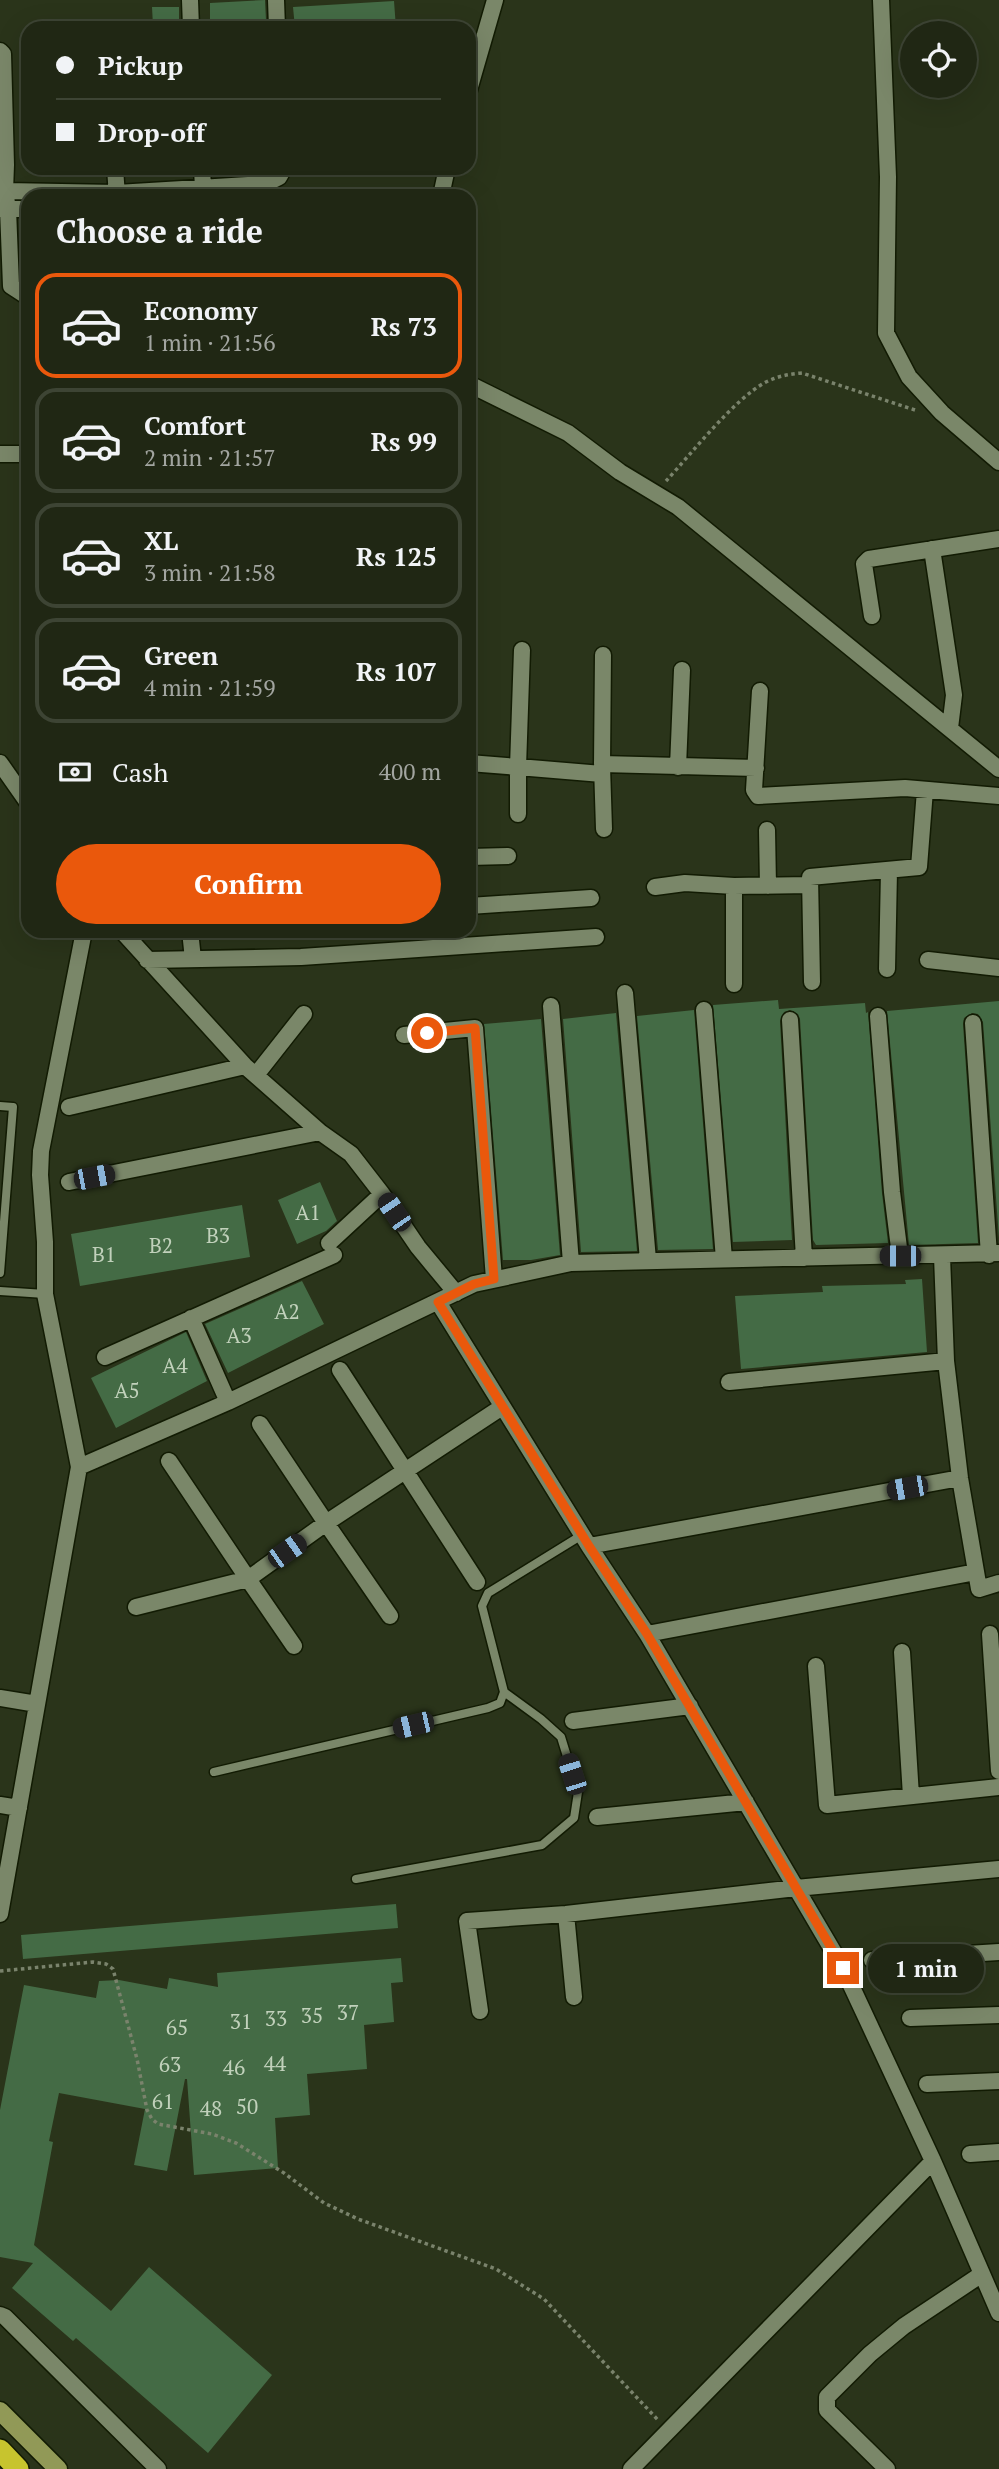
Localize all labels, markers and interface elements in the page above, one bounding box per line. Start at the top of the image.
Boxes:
map controls [900,21,977,98]
button: locate [900,21,977,98]
text: Pickup [98,48,183,82]
text: Drop-off [98,115,205,149]
text: Choose a ride [56,210,263,252]
text: Economy [144,293,257,327]
icon: car [60,294,123,357]
text: Rs 73 [371,309,437,343]
text: 1 min · 21:56 [144,327,276,358]
text: Comfort [144,408,246,442]
icon: car [60,409,123,472]
text: Rs 99 [371,424,437,458]
text: 2 min · 21:57 [144,442,276,473]
text: XL [144,523,178,557]
icon: car [60,524,123,587]
text: Rs 125 [356,539,437,573]
text: 3 min · 21:58 [144,557,276,588]
text: Green [144,638,218,672]
icon: car [60,639,123,702]
text: Rs 107 [356,654,437,688]
text: 4 min · 21:59 [144,672,276,703]
icon: cash [56,753,94,791]
text: Cash [112,755,168,789]
text: 400 m [379,756,441,787]
button: Confirm [56,844,441,924]
route start [411,1017,443,1049]
car [72,1163,117,1191]
car [374,1189,415,1235]
house number: A1 [295,1198,321,1226]
house number: B3 [206,1221,230,1249]
house number: B2 [149,1231,173,1259]
house number: B1 [92,1240,116,1268]
car [880,1246,922,1267]
house number: A2 [274,1297,300,1325]
house number: A3 [226,1321,252,1349]
house number: A4 [162,1351,189,1379]
house number: A5 [114,1376,140,1404]
car [885,1474,930,1502]
car [264,1530,311,1572]
car [391,1710,436,1740]
car [556,1751,589,1797]
callout: 1 min [868,1944,983,1993]
route end [827,1952,859,1984]
text: 1 min [895,1953,957,1984]
house number: 37 [337,1998,359,2026]
house number: 35 [301,2001,323,2029]
house number: 33 [265,2004,287,2032]
house number: 31 [230,2007,252,2035]
house number: 65 [166,2013,188,2041]
house number: 44 [264,2049,287,2077]
house number: 63 [159,2050,181,2078]
house number: 46 [223,2053,245,2081]
house number: 61 [152,2087,174,2115]
house number: 50 [236,2092,258,2120]
house number: 48 [200,2094,222,2122]

